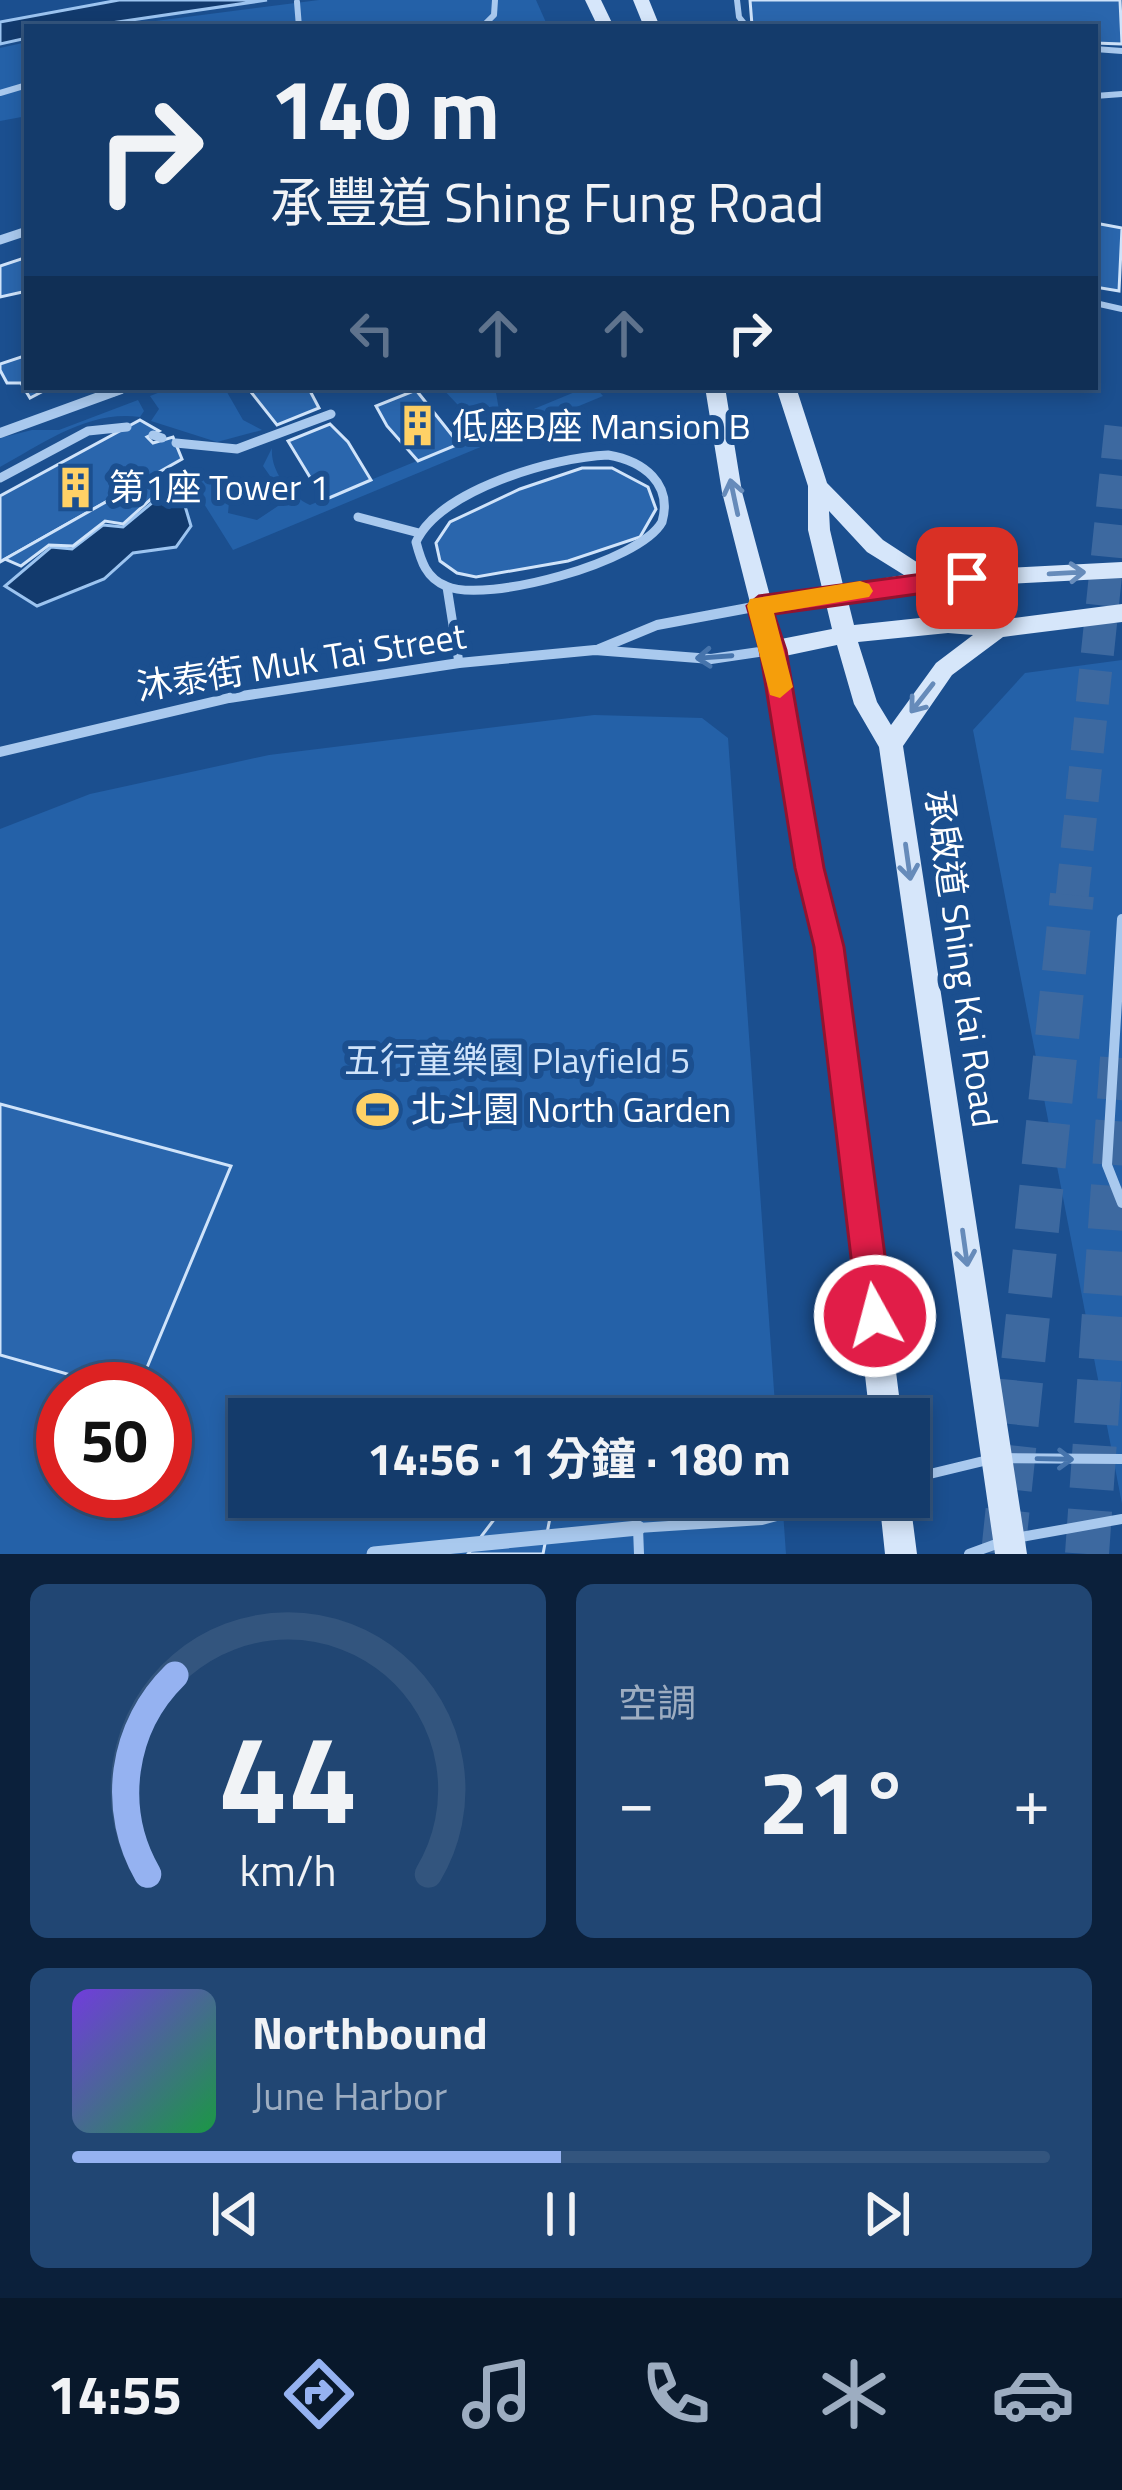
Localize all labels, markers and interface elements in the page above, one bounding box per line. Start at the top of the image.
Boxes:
text: 140 m [270,44,500,172]
icon: right [72,72,228,228]
text: 承豐道 Shing Fung Road [270,161,824,243]
icon: left [339,300,405,366]
icon: ahead [465,300,531,366]
icon: ahead [591,300,657,366]
icon: right [717,300,783,366]
place label: 低座B座 Mansion B [452,398,751,453]
building icon: 低座B座 Mansion B [395,403,441,449]
place label: 第1座 Tower 1 [109,459,330,514]
building icon: 第1座 Tower 1 [52,464,98,510]
one-way arrow [722,479,745,517]
pin [916,527,1018,629]
icon: arrive [934,545,1000,611]
one-way arrow [1047,561,1086,584]
street label: 沐泰街 Muk Tai Street [132,607,470,714]
one-way arrow [696,645,735,668]
one-way arrow [910,682,936,714]
street label: 承啟道 Shing Kai Road [912,785,1013,1130]
one-way arrow [897,842,920,881]
park label: 五行童樂園 Playfield 5 [344,1032,690,1087]
place label: 北斗園 North Garden [411,1081,731,1136]
sports icon: 北斗園 North Garden [354,1086,400,1132]
one-way arrow [954,1227,977,1266]
position arrow [812,1253,938,1379]
speed limit sign: 50 [36,1362,192,1518]
text: 14:56 · 1 分鐘 · 180 m [367,1424,791,1492]
one-way arrow [1035,1448,1074,1470]
text: 空調 [618,1673,696,1732]
text: 44 [218,1682,358,1871]
text: 21° [758,1732,910,1869]
text: − [618,1750,655,1851]
text: + [1013,1750,1050,1851]
text: km/h [239,1837,337,1903]
text: Northbound [252,1998,488,2066]
text: June Harbor [252,2066,447,2125]
icon: previous [202,2181,268,2247]
icon: pause [528,2181,594,2247]
icon: next [854,2181,920,2247]
icon: directions [277,2352,361,2436]
icon: music [455,2352,539,2436]
icon: phone [634,2352,718,2436]
icon: climate [812,2352,896,2436]
icon: car [991,2352,1075,2436]
text: 14:55 [47,2353,182,2435]

